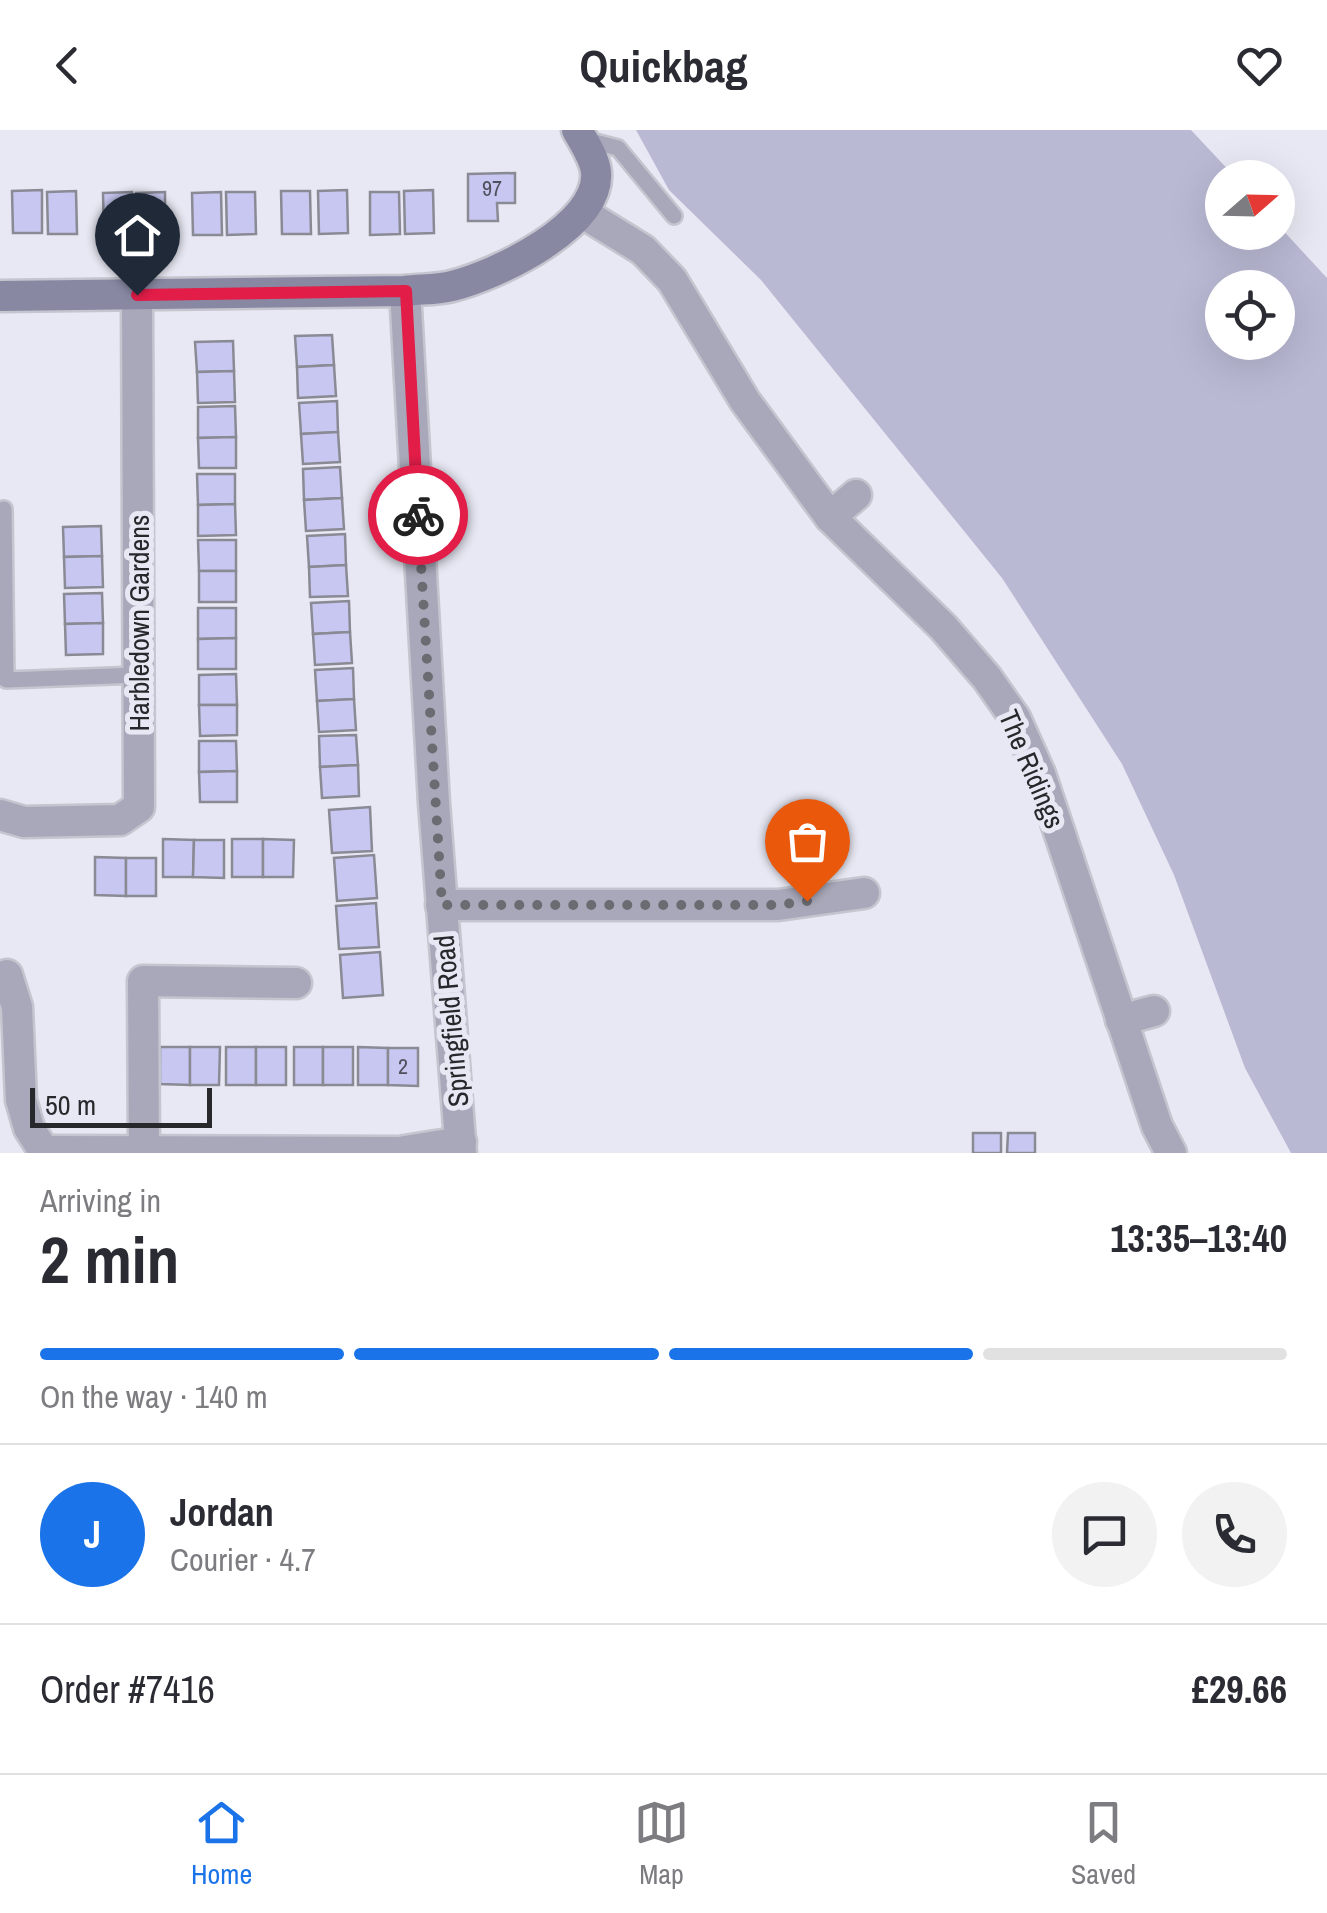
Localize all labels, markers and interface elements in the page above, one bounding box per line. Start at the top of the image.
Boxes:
text: Quickbag [579,35,748,96]
icon: back [40,38,95,93]
icon: heart [1232,38,1287,93]
north arrow [1205,160,1295,250]
map controls [1205,160,1295,360]
house number: 97 [482,173,502,203]
pin [95,193,180,296]
icon: home [110,208,165,263]
button: locate [1205,270,1295,360]
courier [368,465,468,565]
icon: bike [391,488,446,543]
street label: Harbledown Gardens [120,515,158,731]
street label: The Ridings [990,704,1074,834]
pin [765,799,850,902]
icon: bag [780,814,835,869]
street label: Springfield Road [425,934,477,1108]
house number: 2 [398,1051,408,1081]
scale bar [30,1083,212,1128]
text: 50 m [45,1086,96,1124]
text: Arriving in [40,1179,161,1222]
text: 13:35–13:40 [1110,1213,1287,1264]
text: 2 min [40,1216,179,1303]
text: On the way · 140 m [40,1375,268,1418]
button: chat [1052,1482,1157,1587]
button: phone [1182,1482,1287,1587]
text: Jordan [170,1487,274,1538]
text: J [84,1509,101,1560]
text: Courier · 4.7 [170,1538,316,1581]
text: Order #7416 [40,1664,215,1715]
text: £29.66 [1192,1664,1287,1715]
tab: Home [191,1795,252,1893]
tab: Map [634,1795,689,1893]
tab: Saved [1071,1795,1136,1893]

